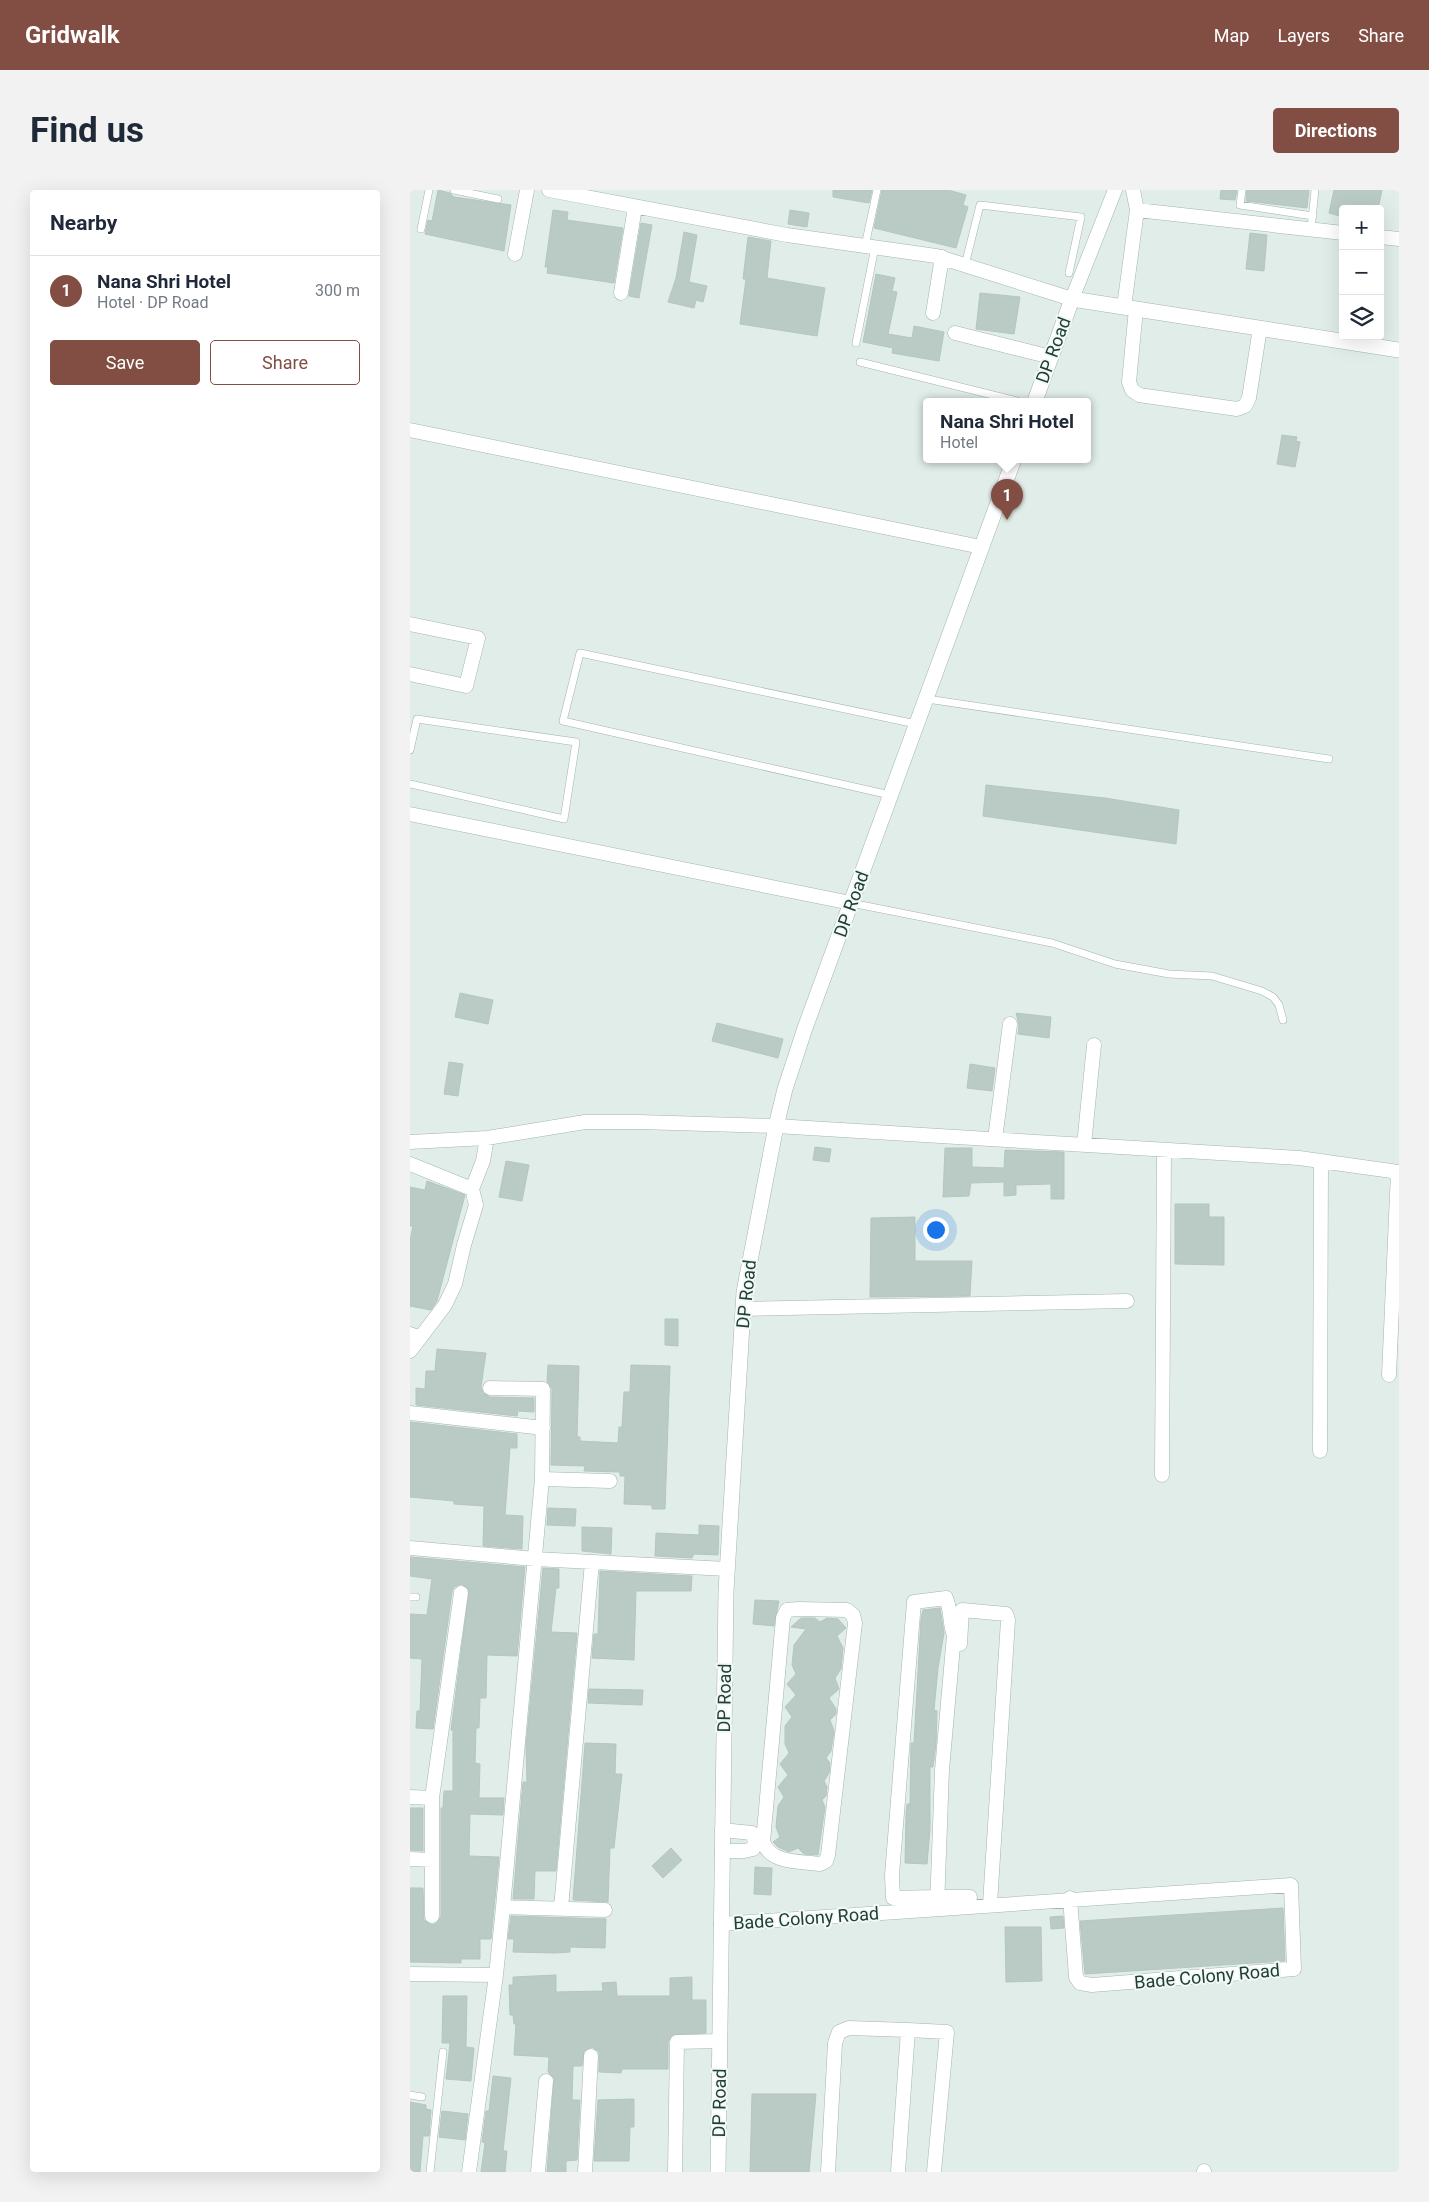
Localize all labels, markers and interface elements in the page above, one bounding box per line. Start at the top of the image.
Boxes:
text: Gridwalk [25,21,120,49]
text: Map [1214,25,1249,46]
text: Layers [1277,25,1330,46]
text: Share [1358,25,1404,46]
button: Directions [1273,108,1399,153]
text: Find us [30,110,144,151]
map controls [1339,205,1384,340]
button: + [1339,205,1384,250]
text: Nearby [50,211,117,235]
button: − [1339,250,1384,295]
text: Nana Shri Hotel [97,270,231,293]
text: 1 [61,281,71,300]
text: 300 m [315,281,360,300]
text: Hotel · DP Road [97,293,209,312]
button: layers [1339,295,1384,340]
street label: DP Road [1031,314,1075,386]
button: Save [50,340,200,385]
button: Share [210,340,360,385]
popup [923,398,1091,463]
text: Nana Shri Hotel [940,410,1074,433]
text: Hotel [940,433,978,452]
pin: 1 [991,479,1023,520]
street label: DP Road [829,868,873,940]
your location [923,1217,949,1243]
street label: DP Road [732,1259,760,1329]
street label: DP Road [713,1663,735,1733]
street label: Bade Colony Road [732,1902,880,1934]
street label: Bade Colony Road [1133,1959,1281,1993]
street label: DP Road [708,2068,730,2138]

